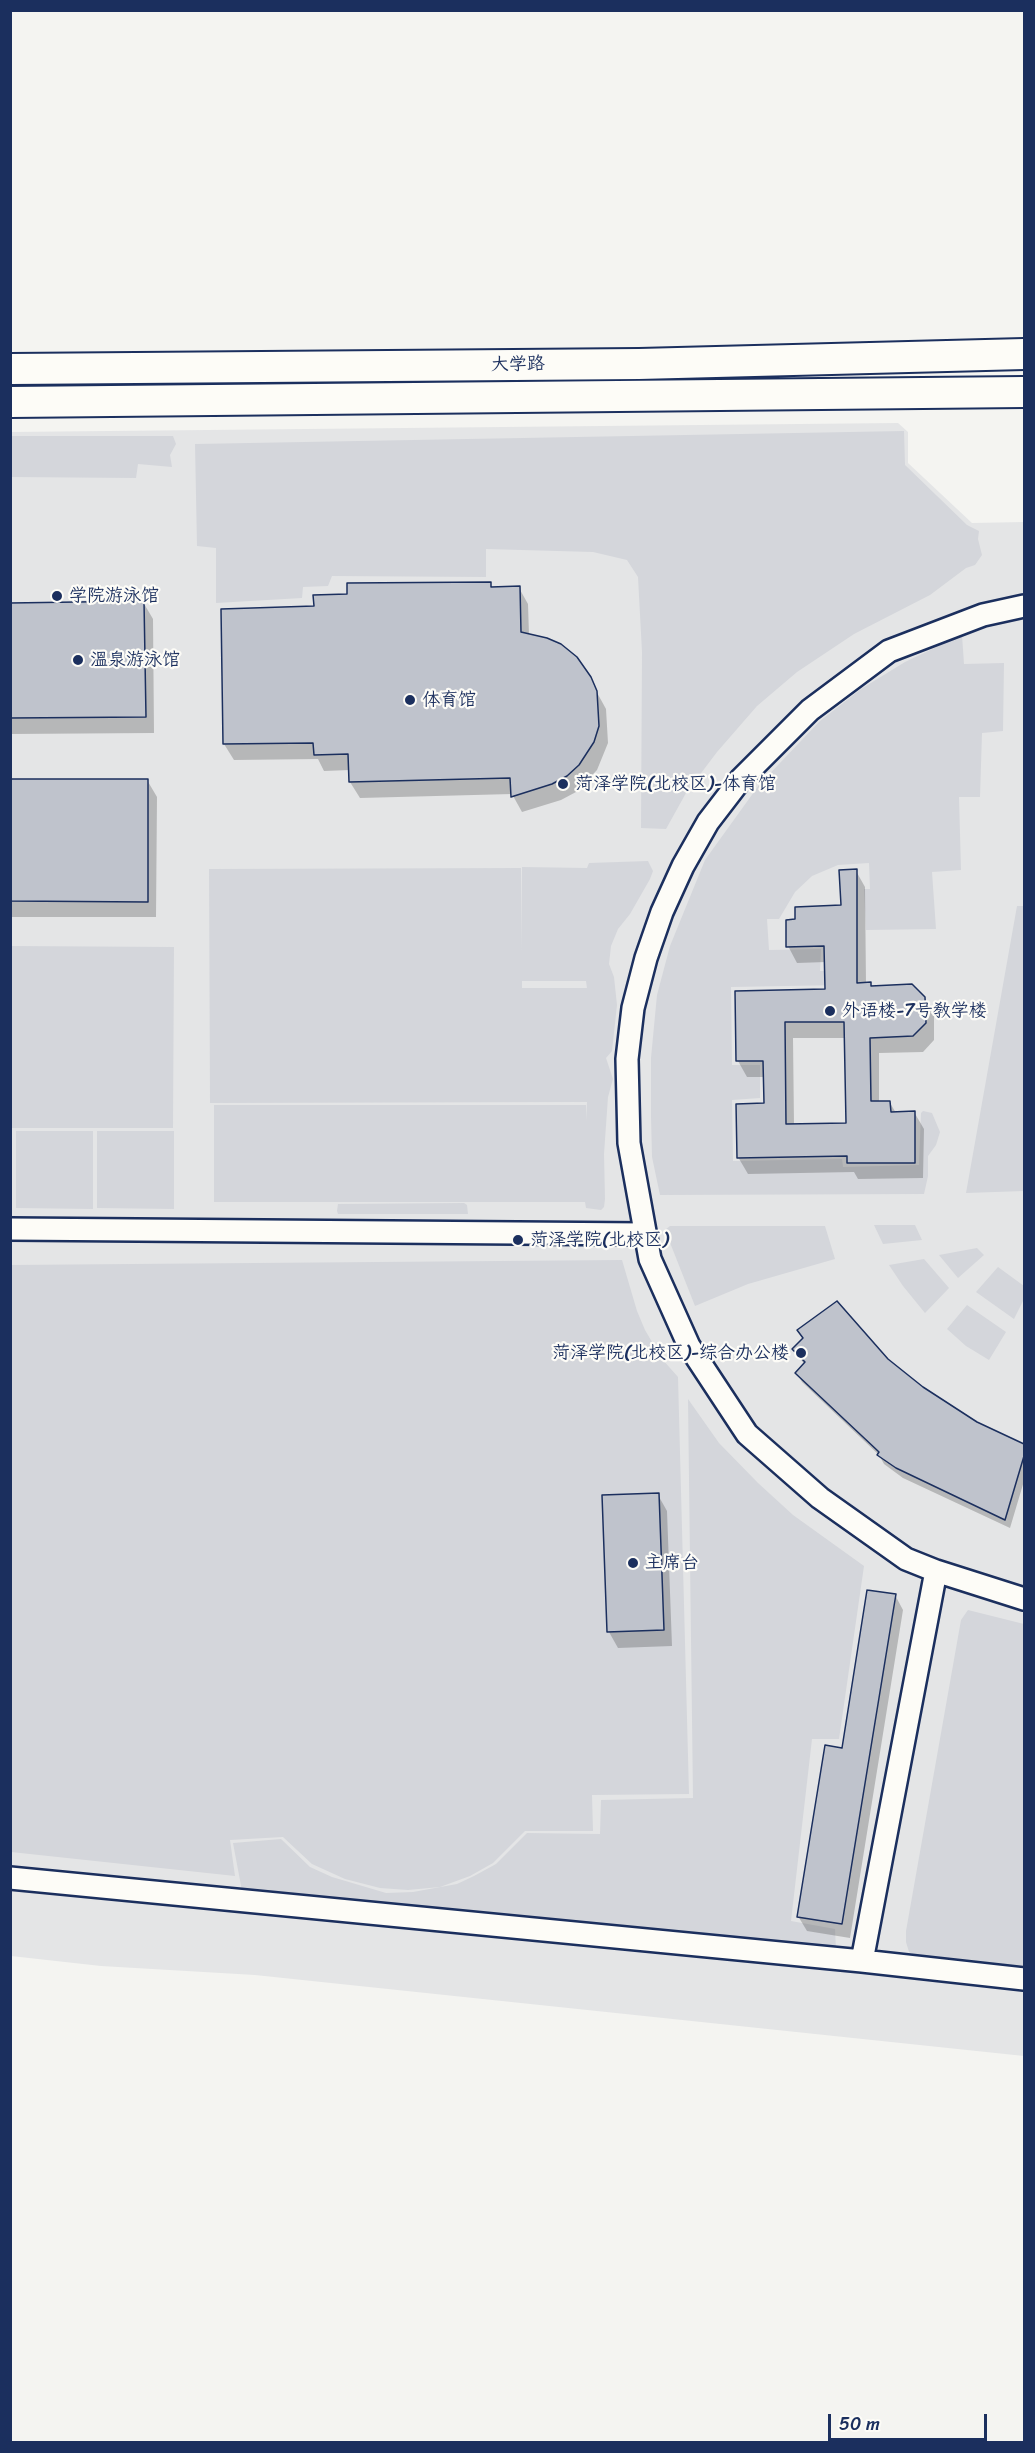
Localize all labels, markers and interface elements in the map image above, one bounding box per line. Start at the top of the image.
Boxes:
street label: 大学路 [491,354,545,376]
place label: 学院游泳馆 [69,585,159,607]
marker: 学院游泳馆 [50,589,64,603]
place label: 温泉游泳馆 [90,649,180,671]
marker: 温泉游泳馆 [71,653,85,667]
place label: 体育馆 [422,689,476,711]
marker: 体育馆 [403,693,417,707]
place label: 菏泽学院(北校区)-体育馆 [575,773,776,795]
marker: 菏泽学院(北校区)-体育馆 [556,777,570,791]
place label: 外语楼-7号教学楼 [842,1000,987,1022]
marker: 外语楼-7号教学楼 [823,1004,837,1018]
place label: 菏泽学院(北校区) [530,1229,669,1251]
marker: 菏泽学院(北校区) [511,1233,525,1247]
place label: 菏泽学院(北校区)-综合办公楼 [552,1342,789,1364]
marker: 菏泽学院(北校区)-综合办公楼 [794,1346,808,1360]
place label: 主席台 [645,1552,699,1574]
marker: 主席台 [626,1556,640,1570]
scale bar [831,2402,990,2440]
text: 50 m [839,2408,880,2440]

